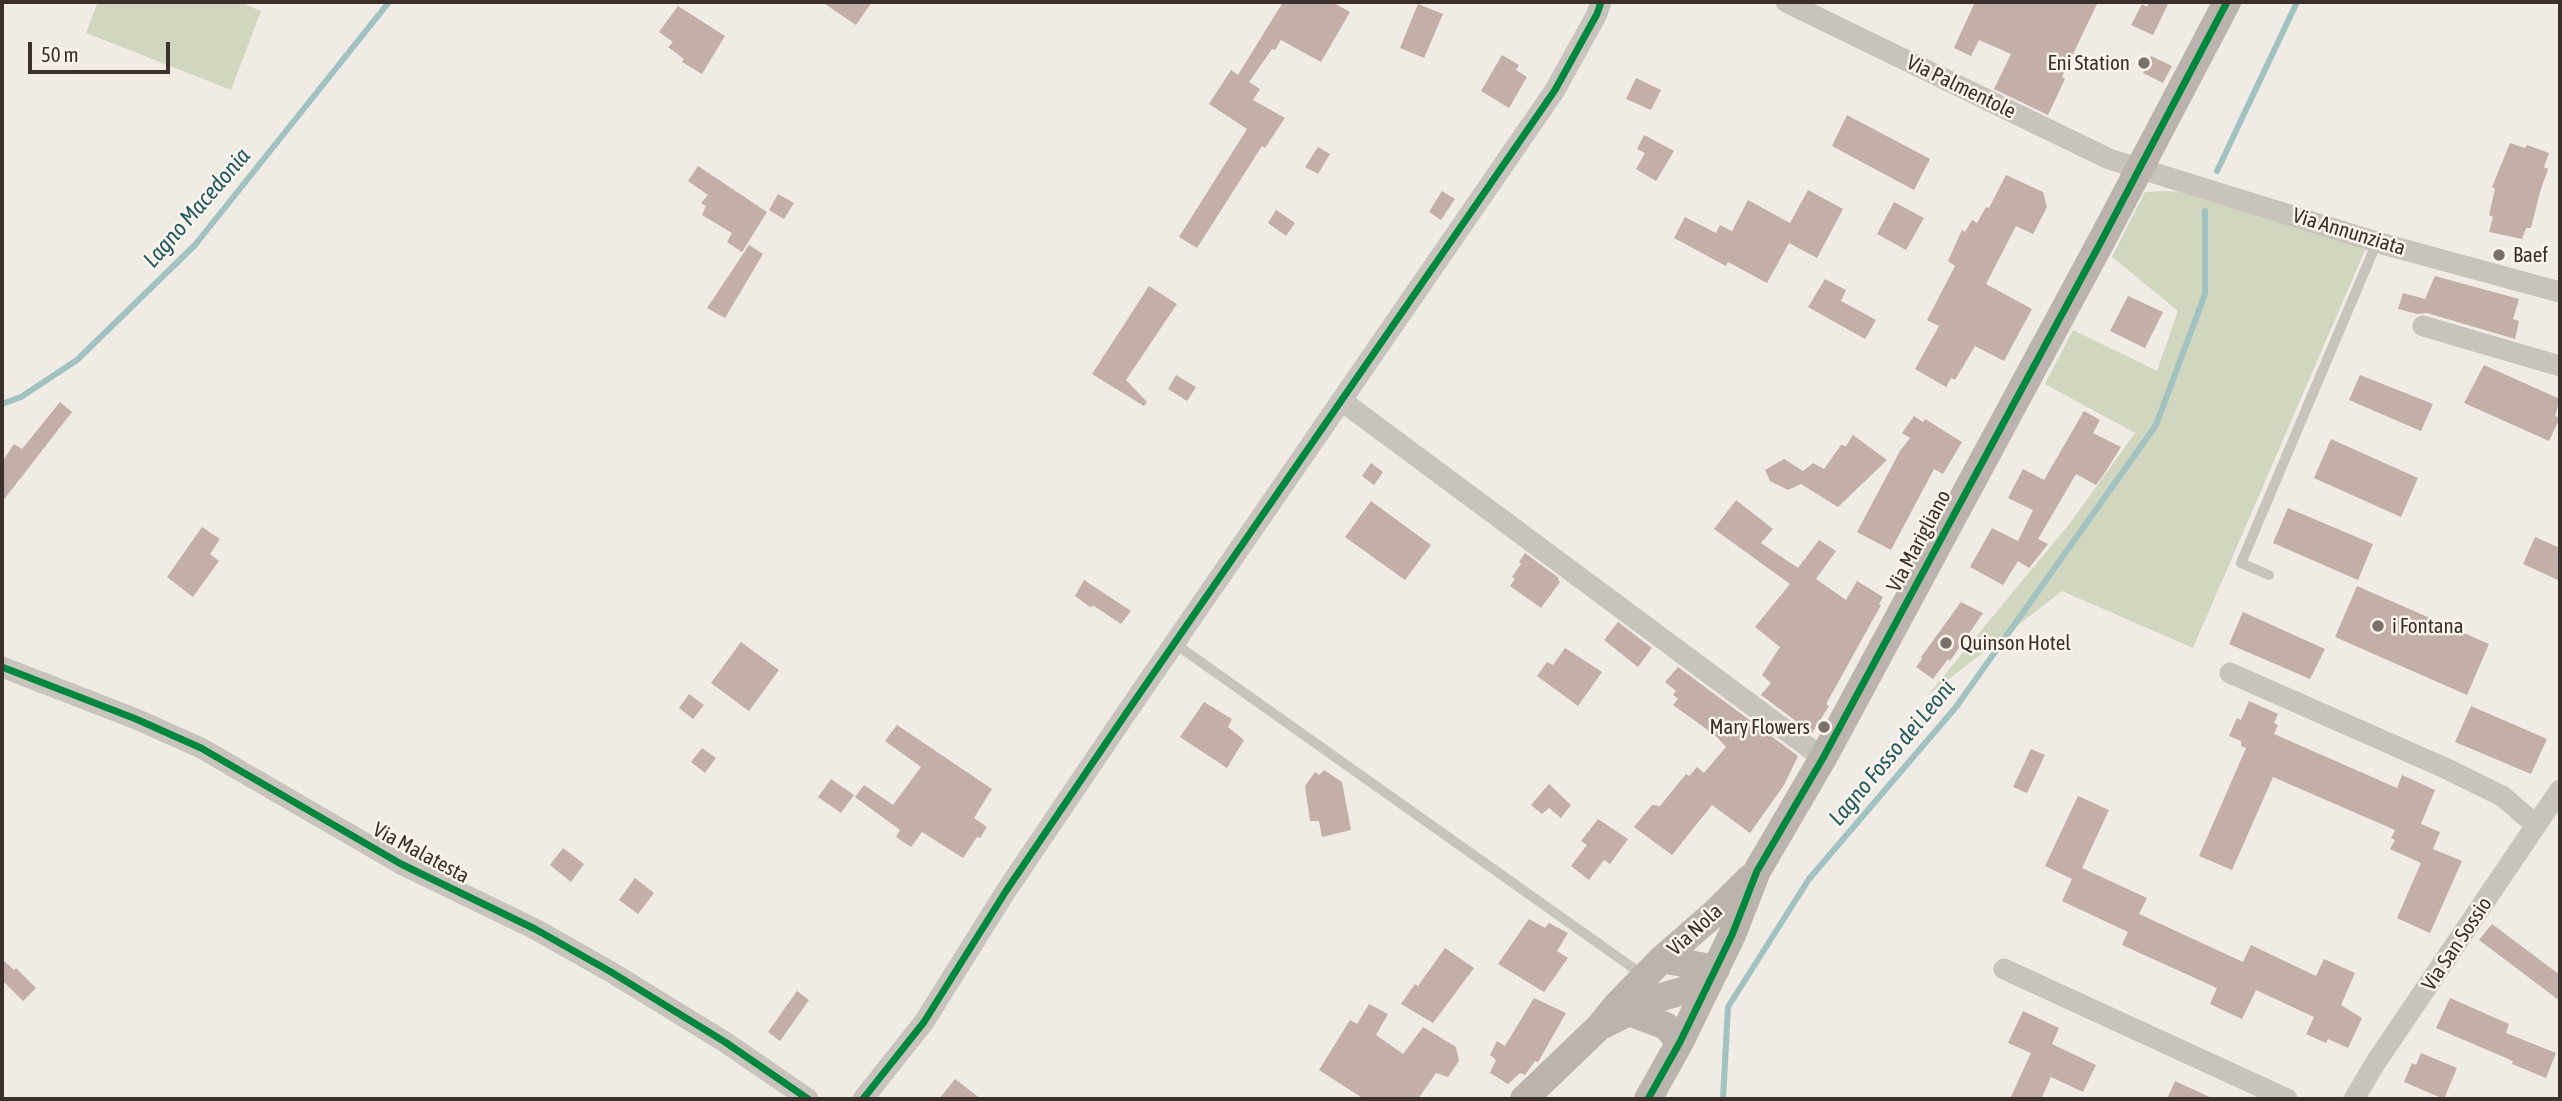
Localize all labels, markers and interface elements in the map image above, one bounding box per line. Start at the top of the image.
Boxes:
scale bar [32,28,173,72]
text: 50 m [41,42,79,66]
street label: Via Palmentole [1902,50,2020,124]
place label: Eni Station [2048,50,2130,76]
marker: Eni Station [2136,55,2152,71]
water label: Lagno Macedonia [138,143,256,273]
street label: Via Annunziata [2290,203,2408,261]
place label: Baef [2513,242,2548,268]
marker: Baef [2491,247,2507,263]
street label: Via Marigliano [1882,486,1956,596]
place label: i Fontana [2392,613,2464,639]
marker: i Fontana [2370,618,2386,634]
place label: Quinson Hotel [1960,630,2071,656]
marker: Quinson Hotel [1938,635,1954,651]
water label: Lagno Fosso dei Leoni [1823,675,1961,831]
place label: Mary Flowers [1709,714,1810,740]
marker: Mary Flowers [1816,719,1832,735]
street label: Via Malatesta [368,817,474,889]
street label: Via San Sossio [2416,892,2498,996]
street label: Via Nola [1662,899,1728,961]

